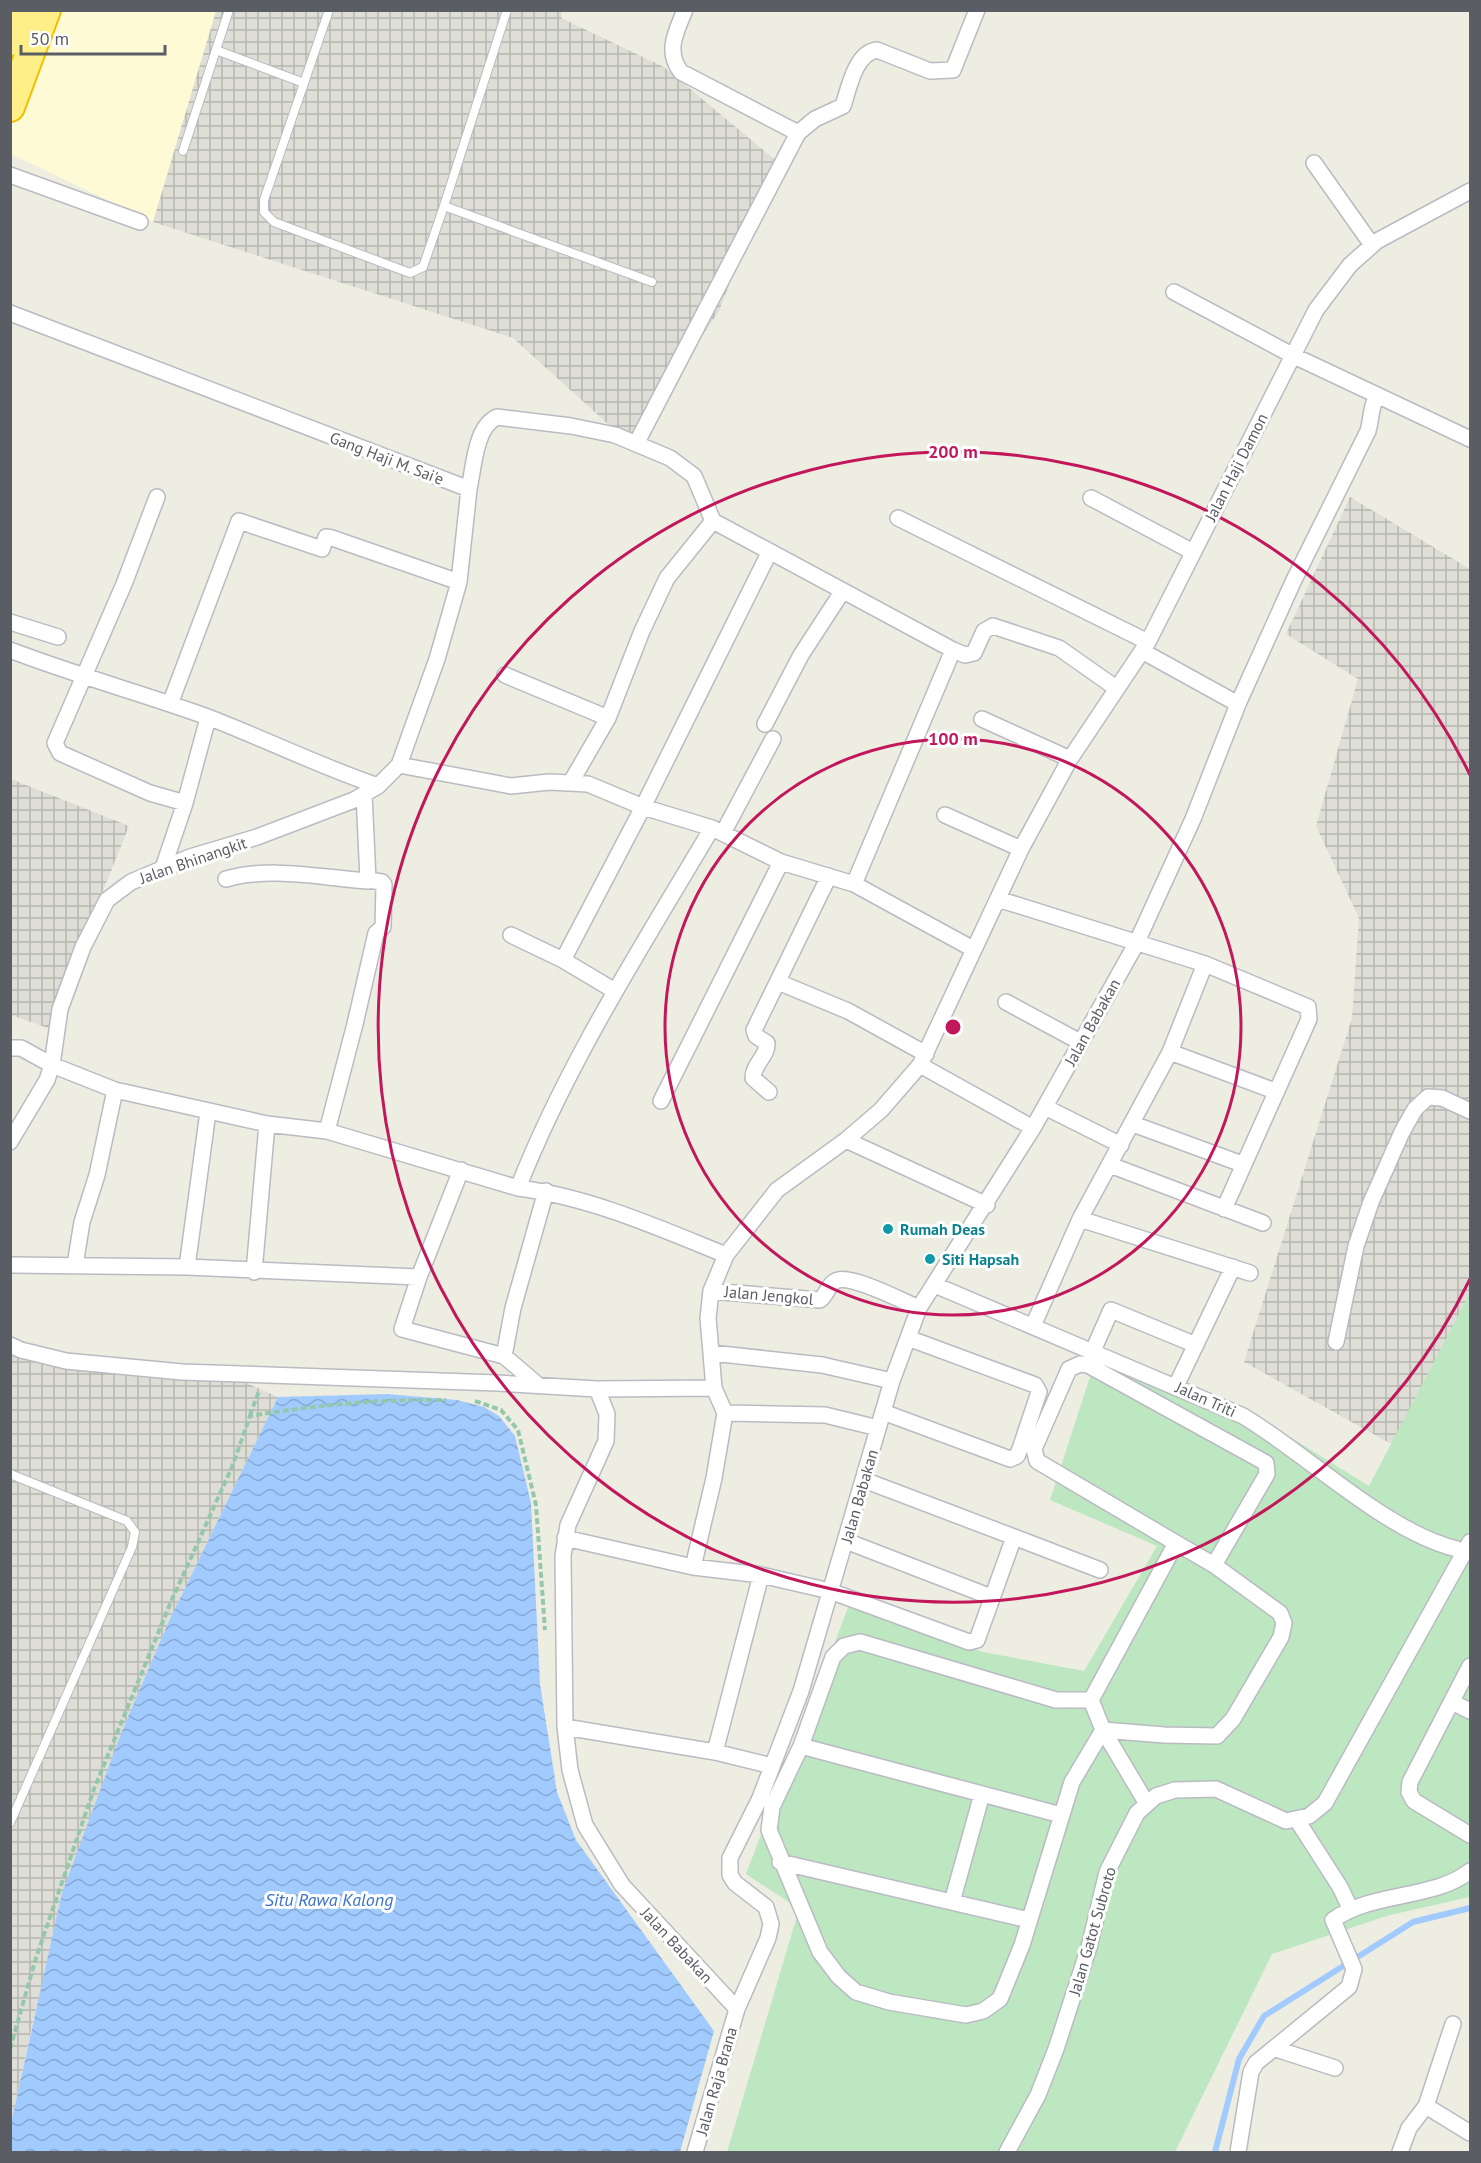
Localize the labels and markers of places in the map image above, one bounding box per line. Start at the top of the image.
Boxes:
centre of rings [943,1017,963,1037]
place label: Rumah Deas [900,1219,985,1239]
marker: Rumah Deas [881,1222,895,1236]
place label: Siti Hapsah [942,1249,1019,1269]
marker: Siti Hapsah [923,1252,937,1266]

